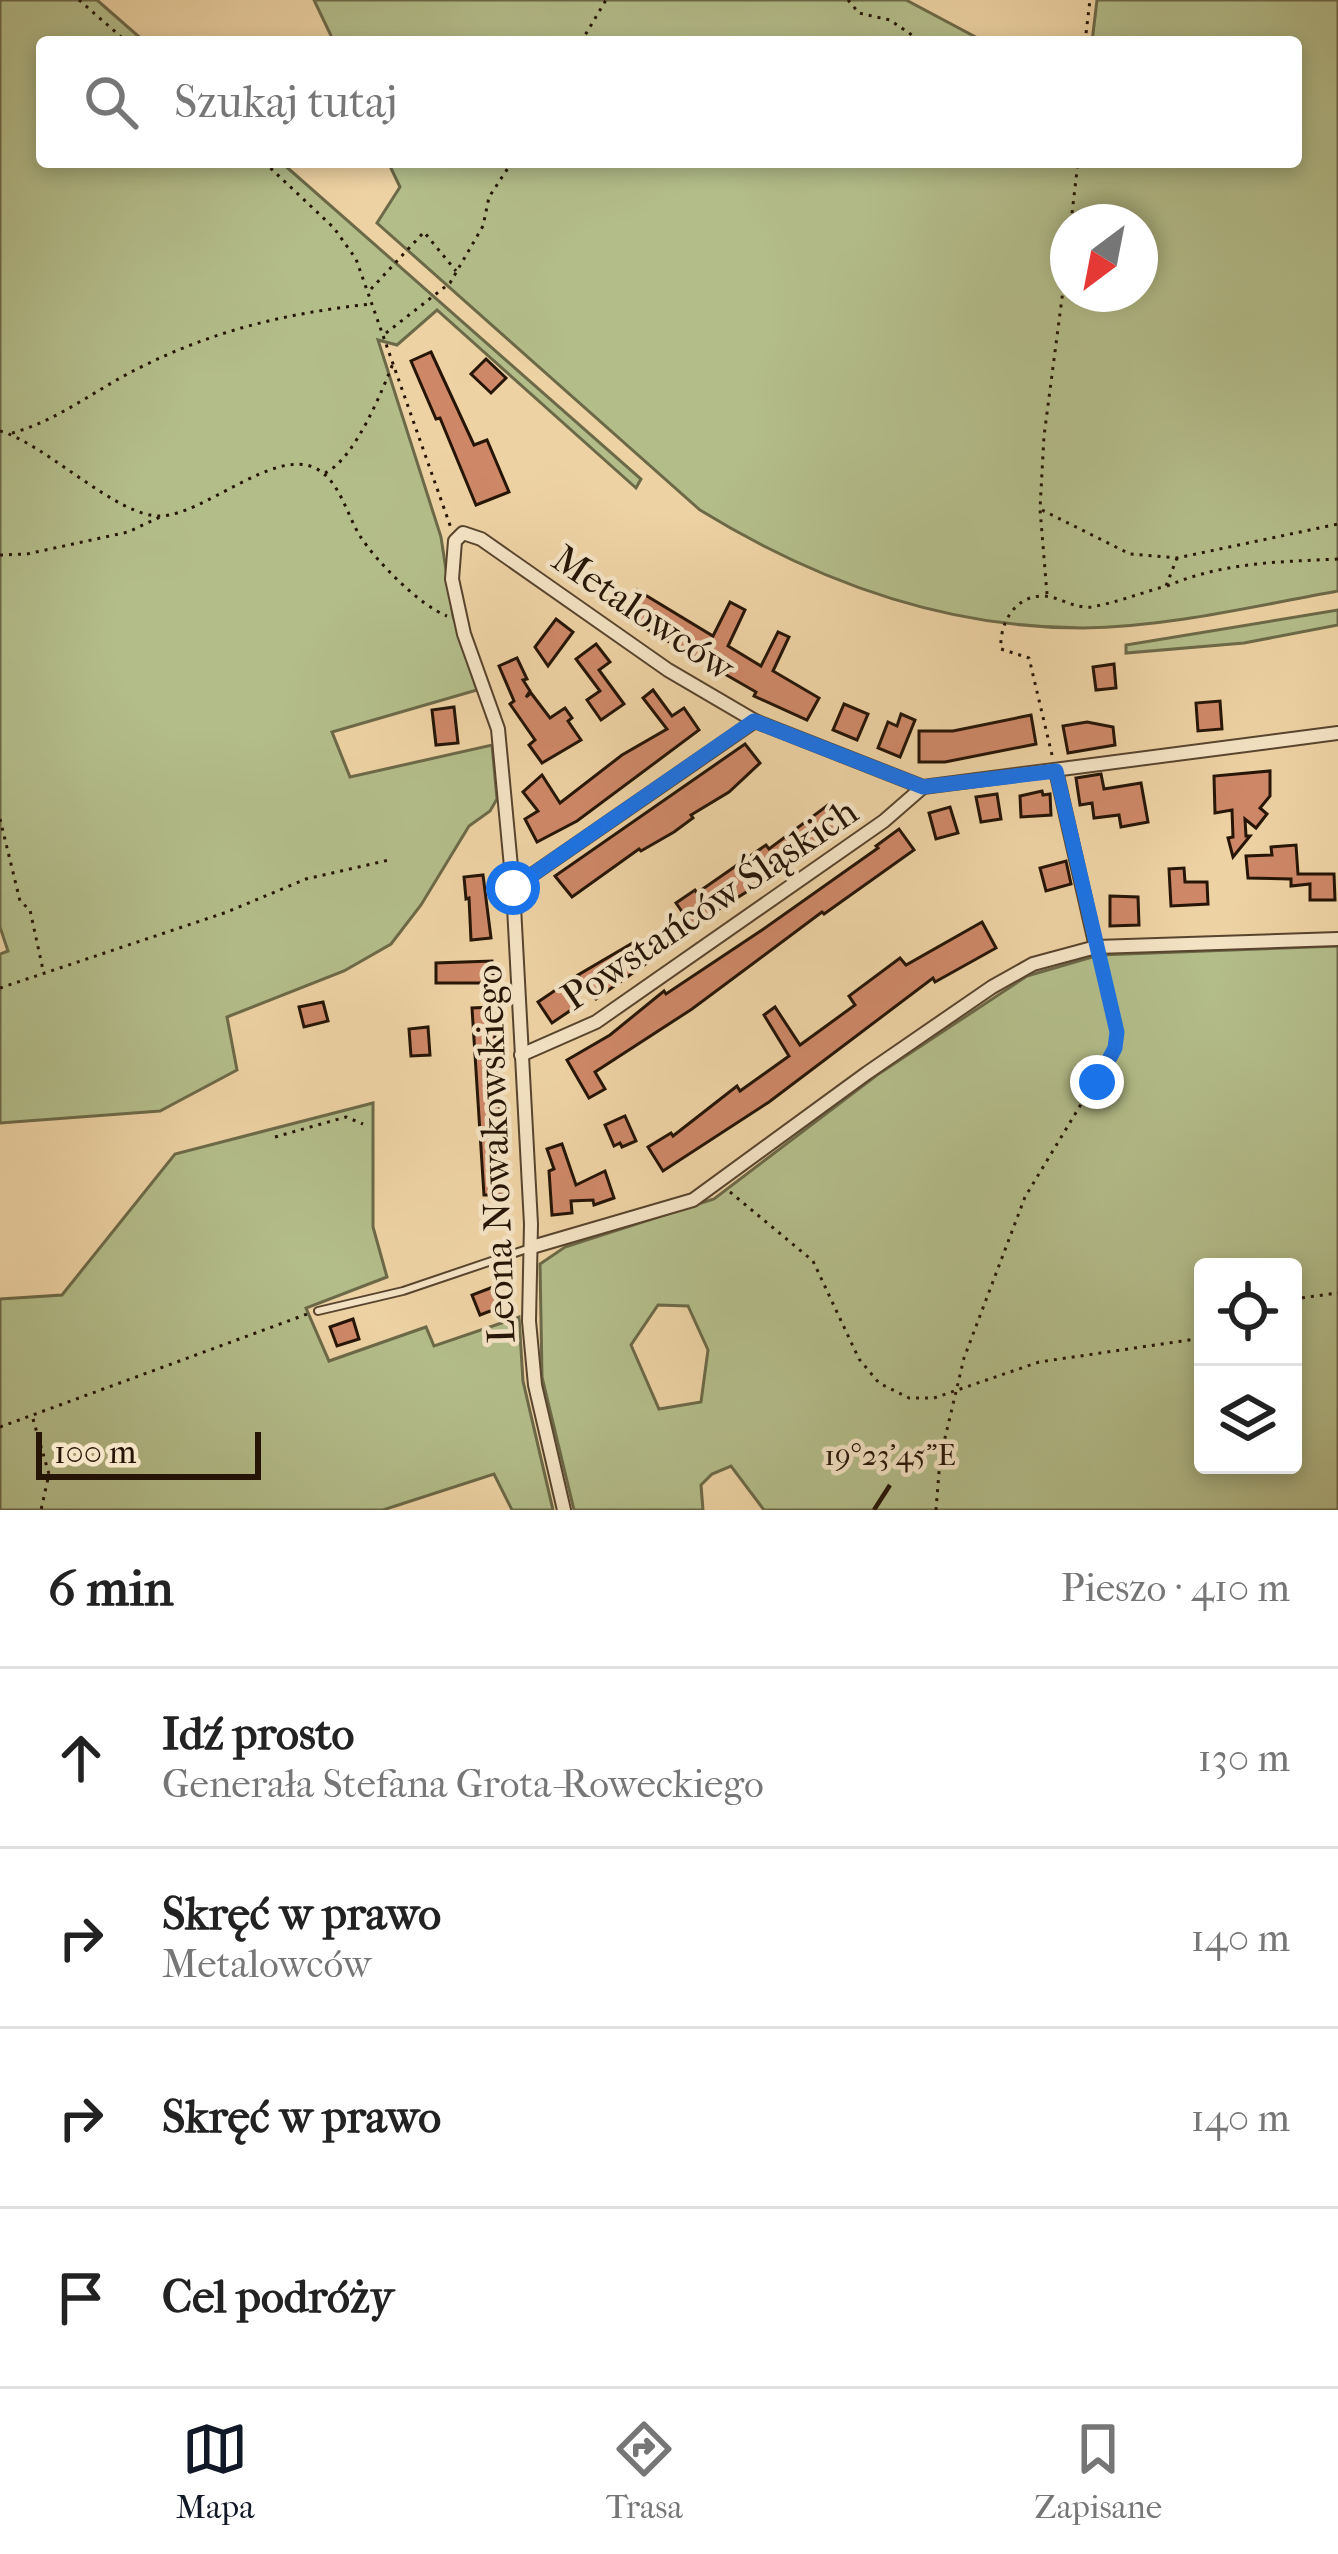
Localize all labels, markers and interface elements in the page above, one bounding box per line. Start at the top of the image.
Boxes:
search box [36,36,1302,168]
icon: search [78,69,144,135]
text: Szukaj tutaj [174,76,397,129]
north arrow [1050,204,1158,312]
street label: Metalowców [544,535,744,691]
street label: Powstańców Śląskich [552,787,866,1020]
route start [486,861,540,915]
street label: Leona Nowakowskiego [465,964,525,1344]
route end [1070,1055,1124,1109]
map controls [1194,1258,1302,1474]
button: locate [1194,1258,1302,1366]
button: layers [1194,1366,1302,1474]
scale bar [36,1426,261,1479]
text: 100 m [54,1433,137,1472]
text: 19°23'45"E [824,1438,956,1473]
text: 6 min [48,1558,174,1618]
text: Pieszo · 410 m [1061,1565,1290,1611]
text: Idź prosto [162,1708,354,1761]
icon: ahead [48,1725,114,1791]
text: 130 m [1198,1735,1290,1781]
text: Generała Stefana Grota-Roweckiego [162,1761,764,1807]
text: Skręć w prawo [162,1888,441,1941]
icon: right [48,1905,114,1971]
text: 140 m [1191,1915,1290,1961]
text: Metalowców [162,1941,372,1987]
icon: right [48,2085,114,2151]
text: Skręć w prawo [162,2091,441,2144]
text: 140 m [1191,2095,1290,2141]
icon: arrive [48,2265,114,2331]
text: Cel podróży [162,2271,394,2324]
tab: Mapa [176,2416,254,2527]
tab: Trasa [606,2416,683,2527]
tab: Zapisane [1034,2416,1162,2527]

